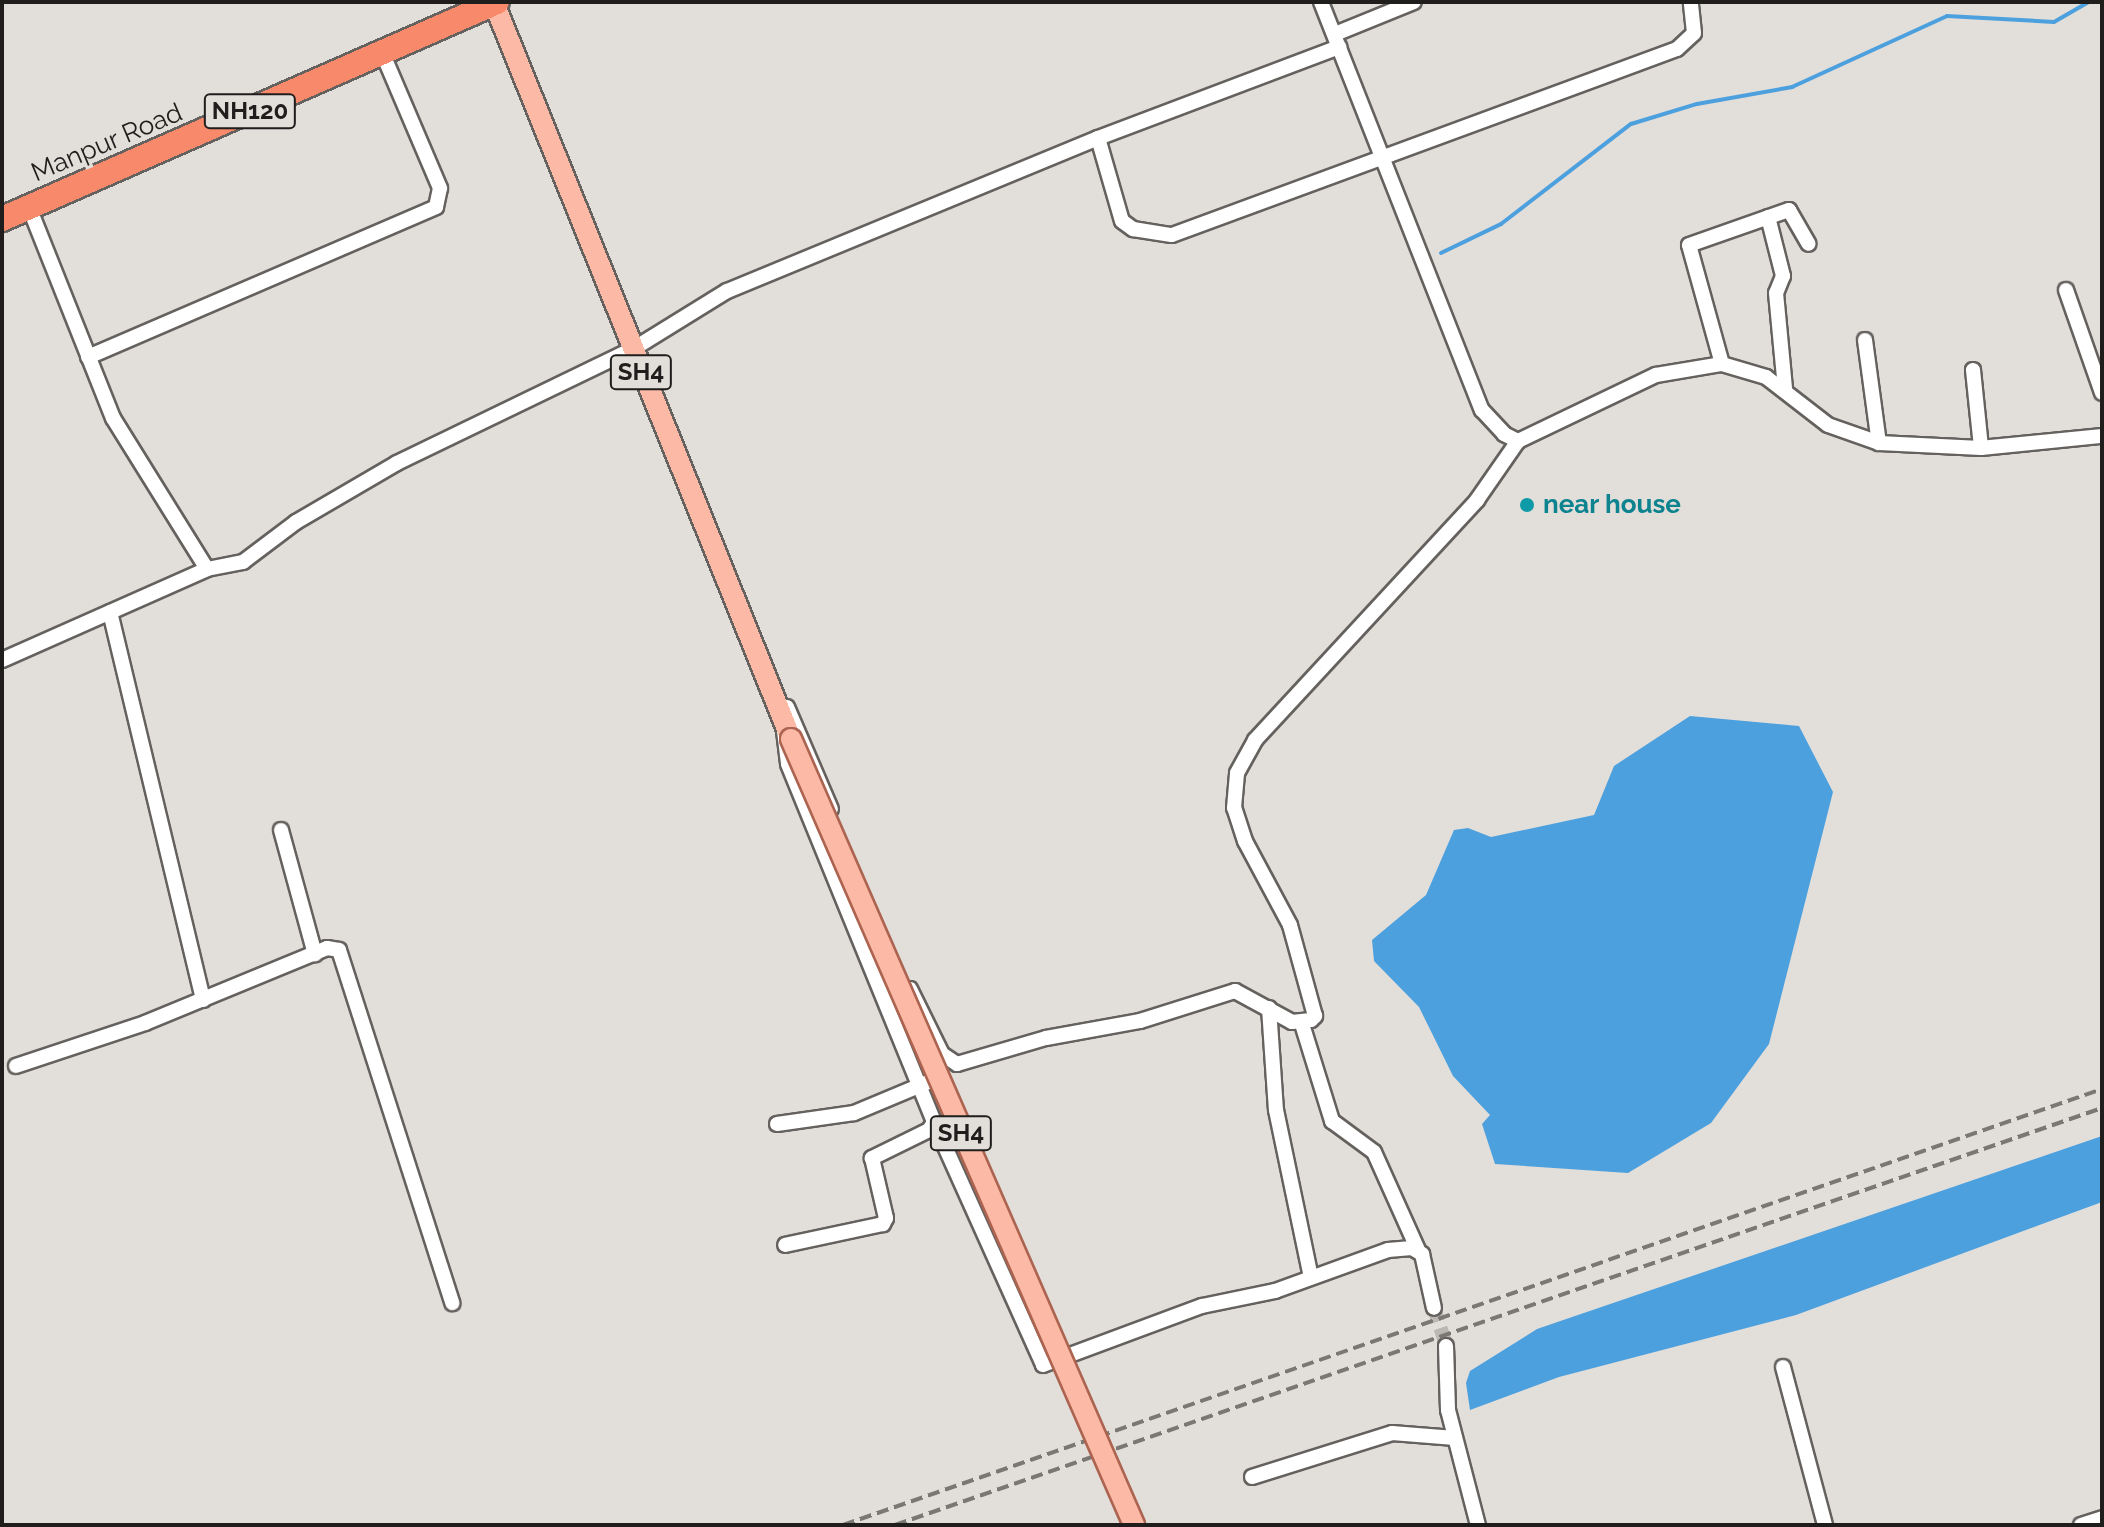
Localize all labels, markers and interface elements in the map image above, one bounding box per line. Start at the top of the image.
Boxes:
road number: NH120 [202,91,298,131]
street label: Manpur Road [27,97,187,189]
road number: SH4 [609,352,673,392]
place label: near house [1543,489,1681,521]
marker: near house [1518,496,1536,514]
road number: SH4 [929,1113,993,1153]

